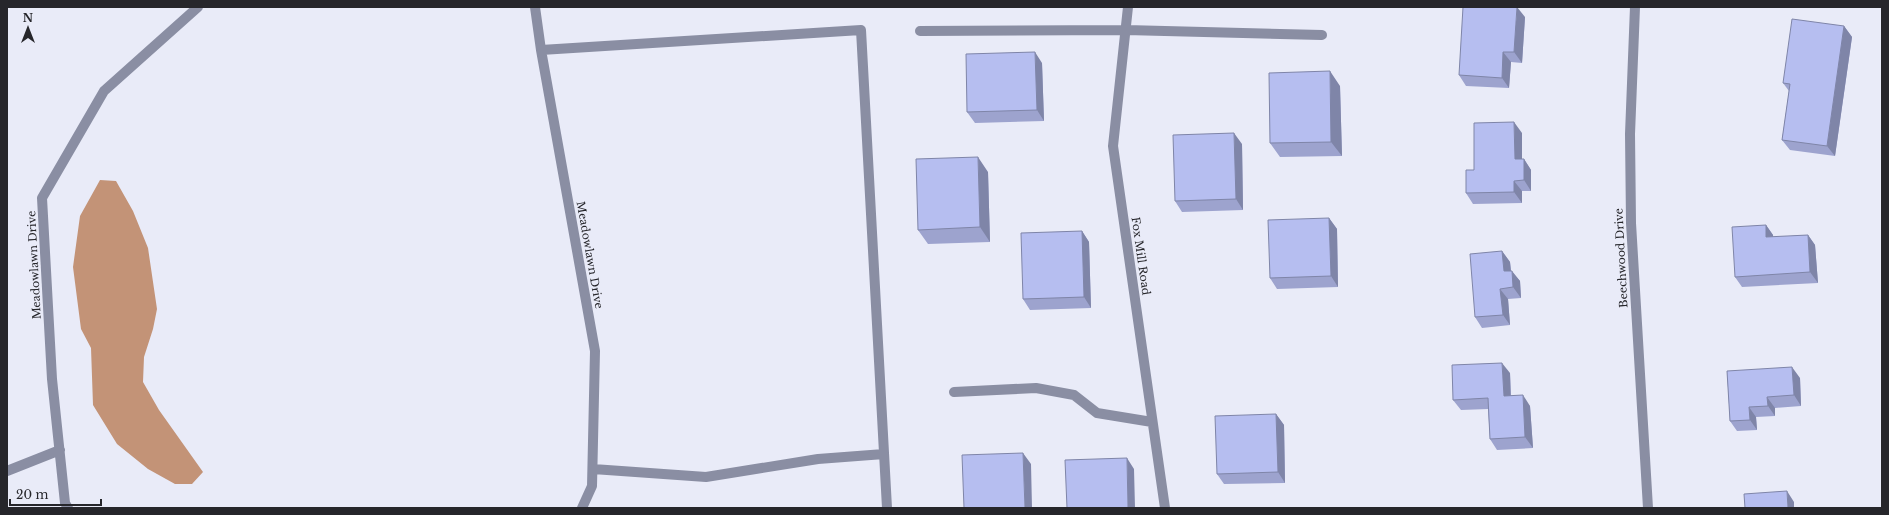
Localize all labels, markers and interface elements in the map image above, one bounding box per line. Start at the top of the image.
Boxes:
north arrow [8,8,48,48]
text: N [23,11,34,25]
street label: Meadowlawn Drive [574,200,606,310]
street label: Beechwood Drive [1611,208,1631,308]
street label: Meadowlawn Drive [24,210,44,320]
street label: Fox Mill Road [1129,216,1154,297]
scale bar [10,481,101,507]
text: 20 m [16,487,48,502]

